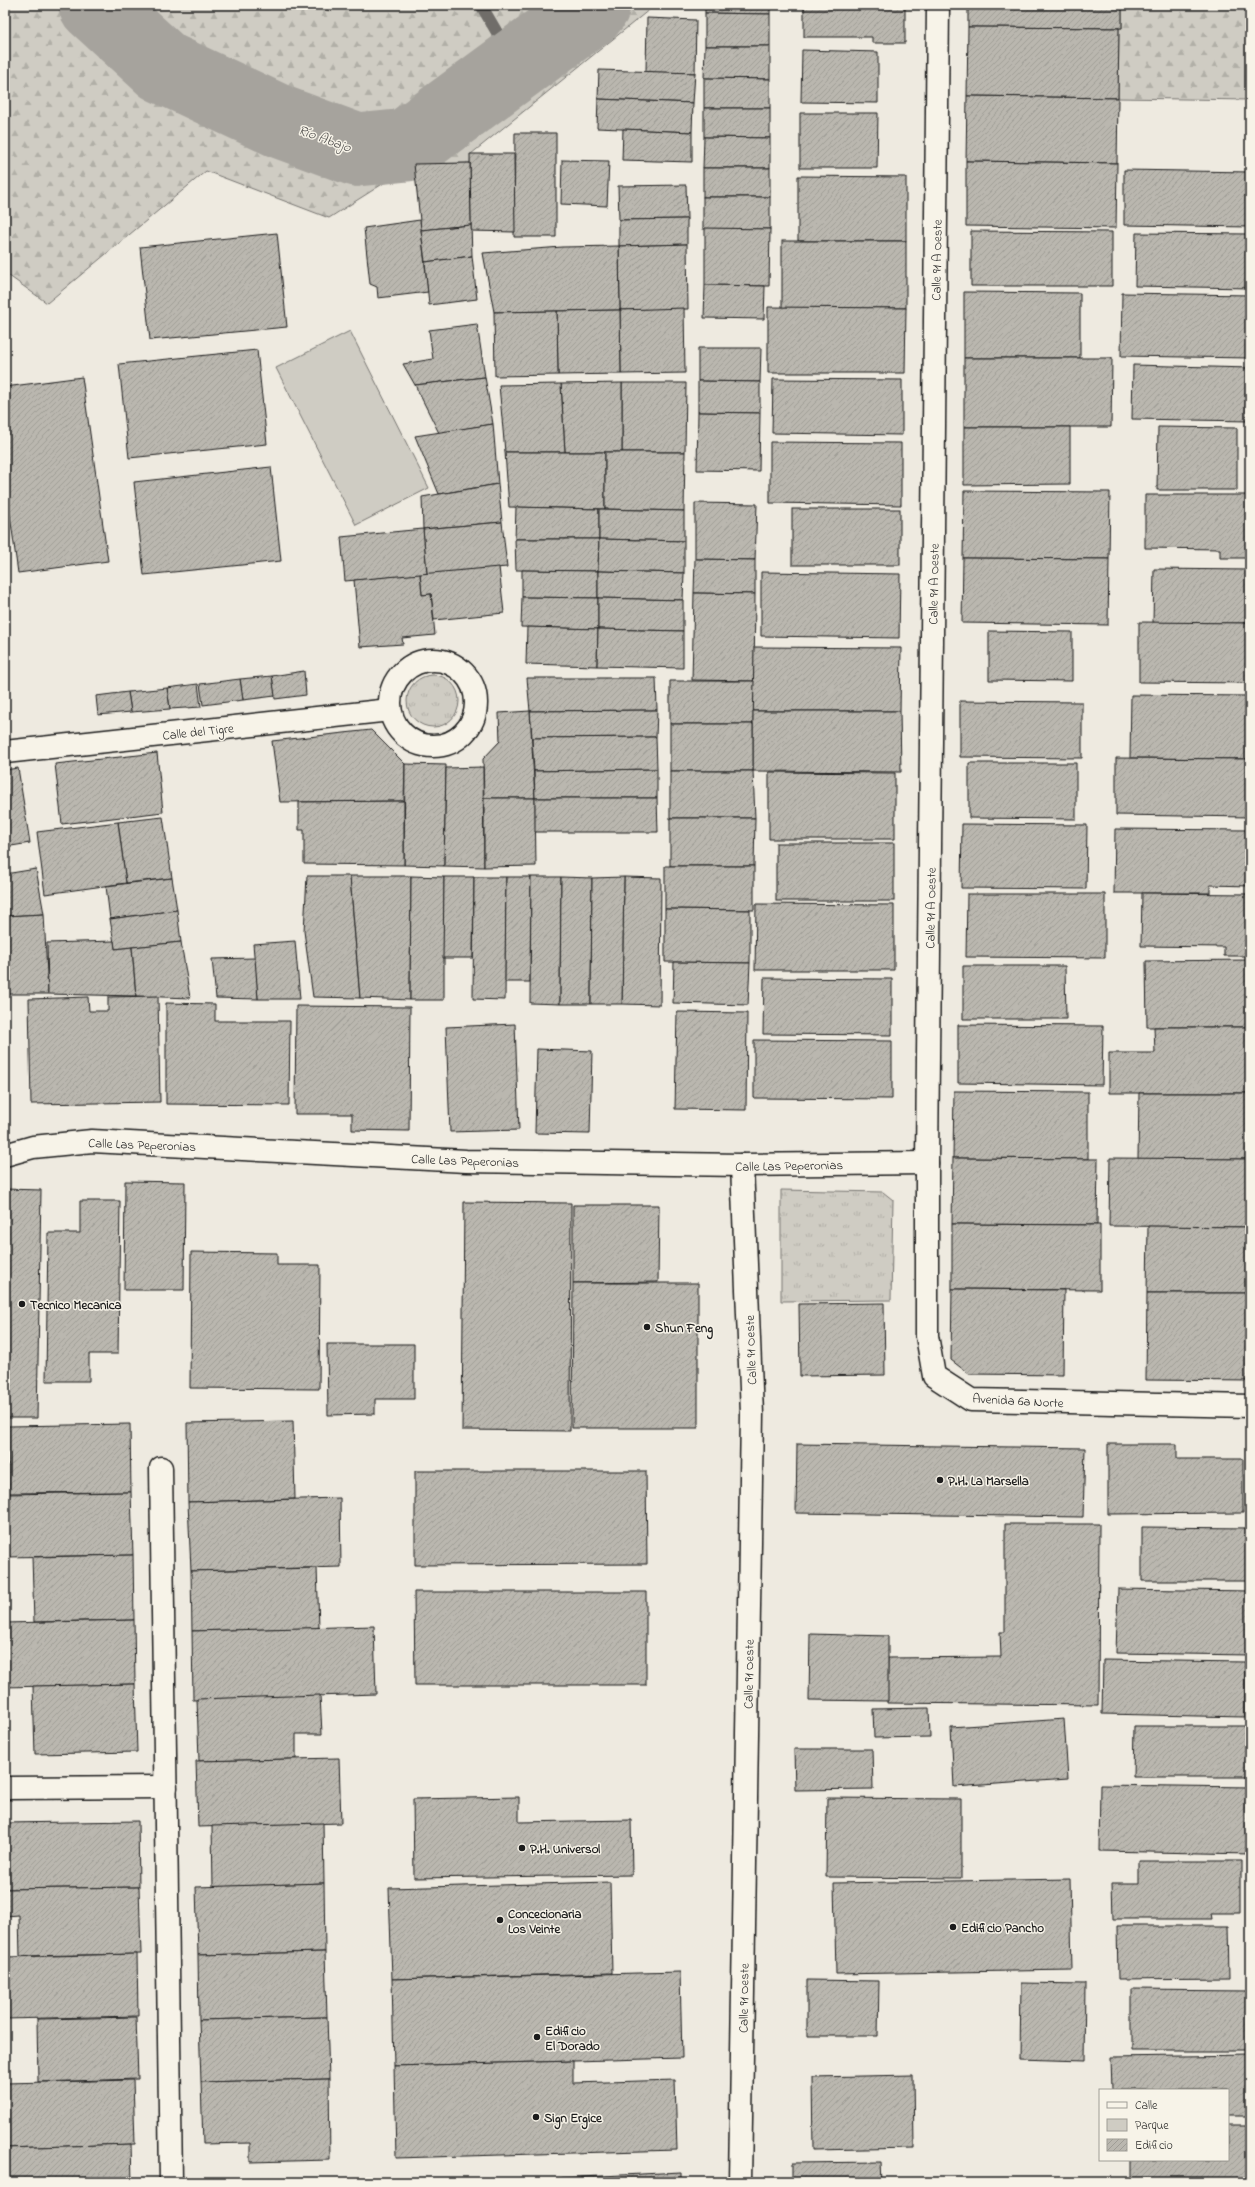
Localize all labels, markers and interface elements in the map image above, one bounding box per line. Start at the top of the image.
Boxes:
water label: Río Abajo [295,120,354,159]
street label: Calle 91 A Oeste [927,219,948,301]
street label: Calle 91 A Oeste [924,543,945,625]
street label: Calle del Tigre [162,719,235,747]
street label: Calle 91 A Oeste [921,867,942,949]
street label: Calle Las Peperonias [88,1134,197,1157]
street label: Calle Las Peperonias [411,1150,520,1173]
street label: Calle Las Peperonias [735,1156,844,1177]
place label: Tecnico Mecanica [30,1296,122,1315]
marker: Tecnico Mecanica [17,1299,27,1309]
street label: Calle 91 Oeste [741,1314,762,1385]
place label: Shun Feng [655,1319,713,1340]
marker: Shun Feng [642,1322,652,1332]
street label: Avenida 6a Norte [972,1390,1064,1413]
place label: P.H. La Marsella [948,1472,1029,1491]
marker: P.H. La Marsella [935,1475,945,1485]
street label: Calle 91 Oeste [739,1639,760,1709]
place label: P.H. Universol [530,1840,600,1859]
marker: P.H. Universol [517,1843,527,1853]
place label: Concecionaria Los Veinte [508,1905,582,1939]
marker: Concecionaria Los Veinte [495,1915,505,1925]
place label: Edificio Pancho [961,1919,1044,1938]
marker: Edificio Pancho [948,1922,958,1932]
street label: Calle 91 Oeste [734,1963,755,2033]
place label: Edificio El Dorado [545,2022,600,2056]
marker: Edificio El Dorado [532,2032,542,2042]
legend [1099,2089,1229,2161]
text: Calle [1135,2097,1158,2115]
place label: Sign Ergice [544,2109,603,2130]
marker: Sign Ergice [531,2112,541,2122]
text: Parque [1135,2117,1169,2135]
text: Edificio [1135,2137,1173,2155]

